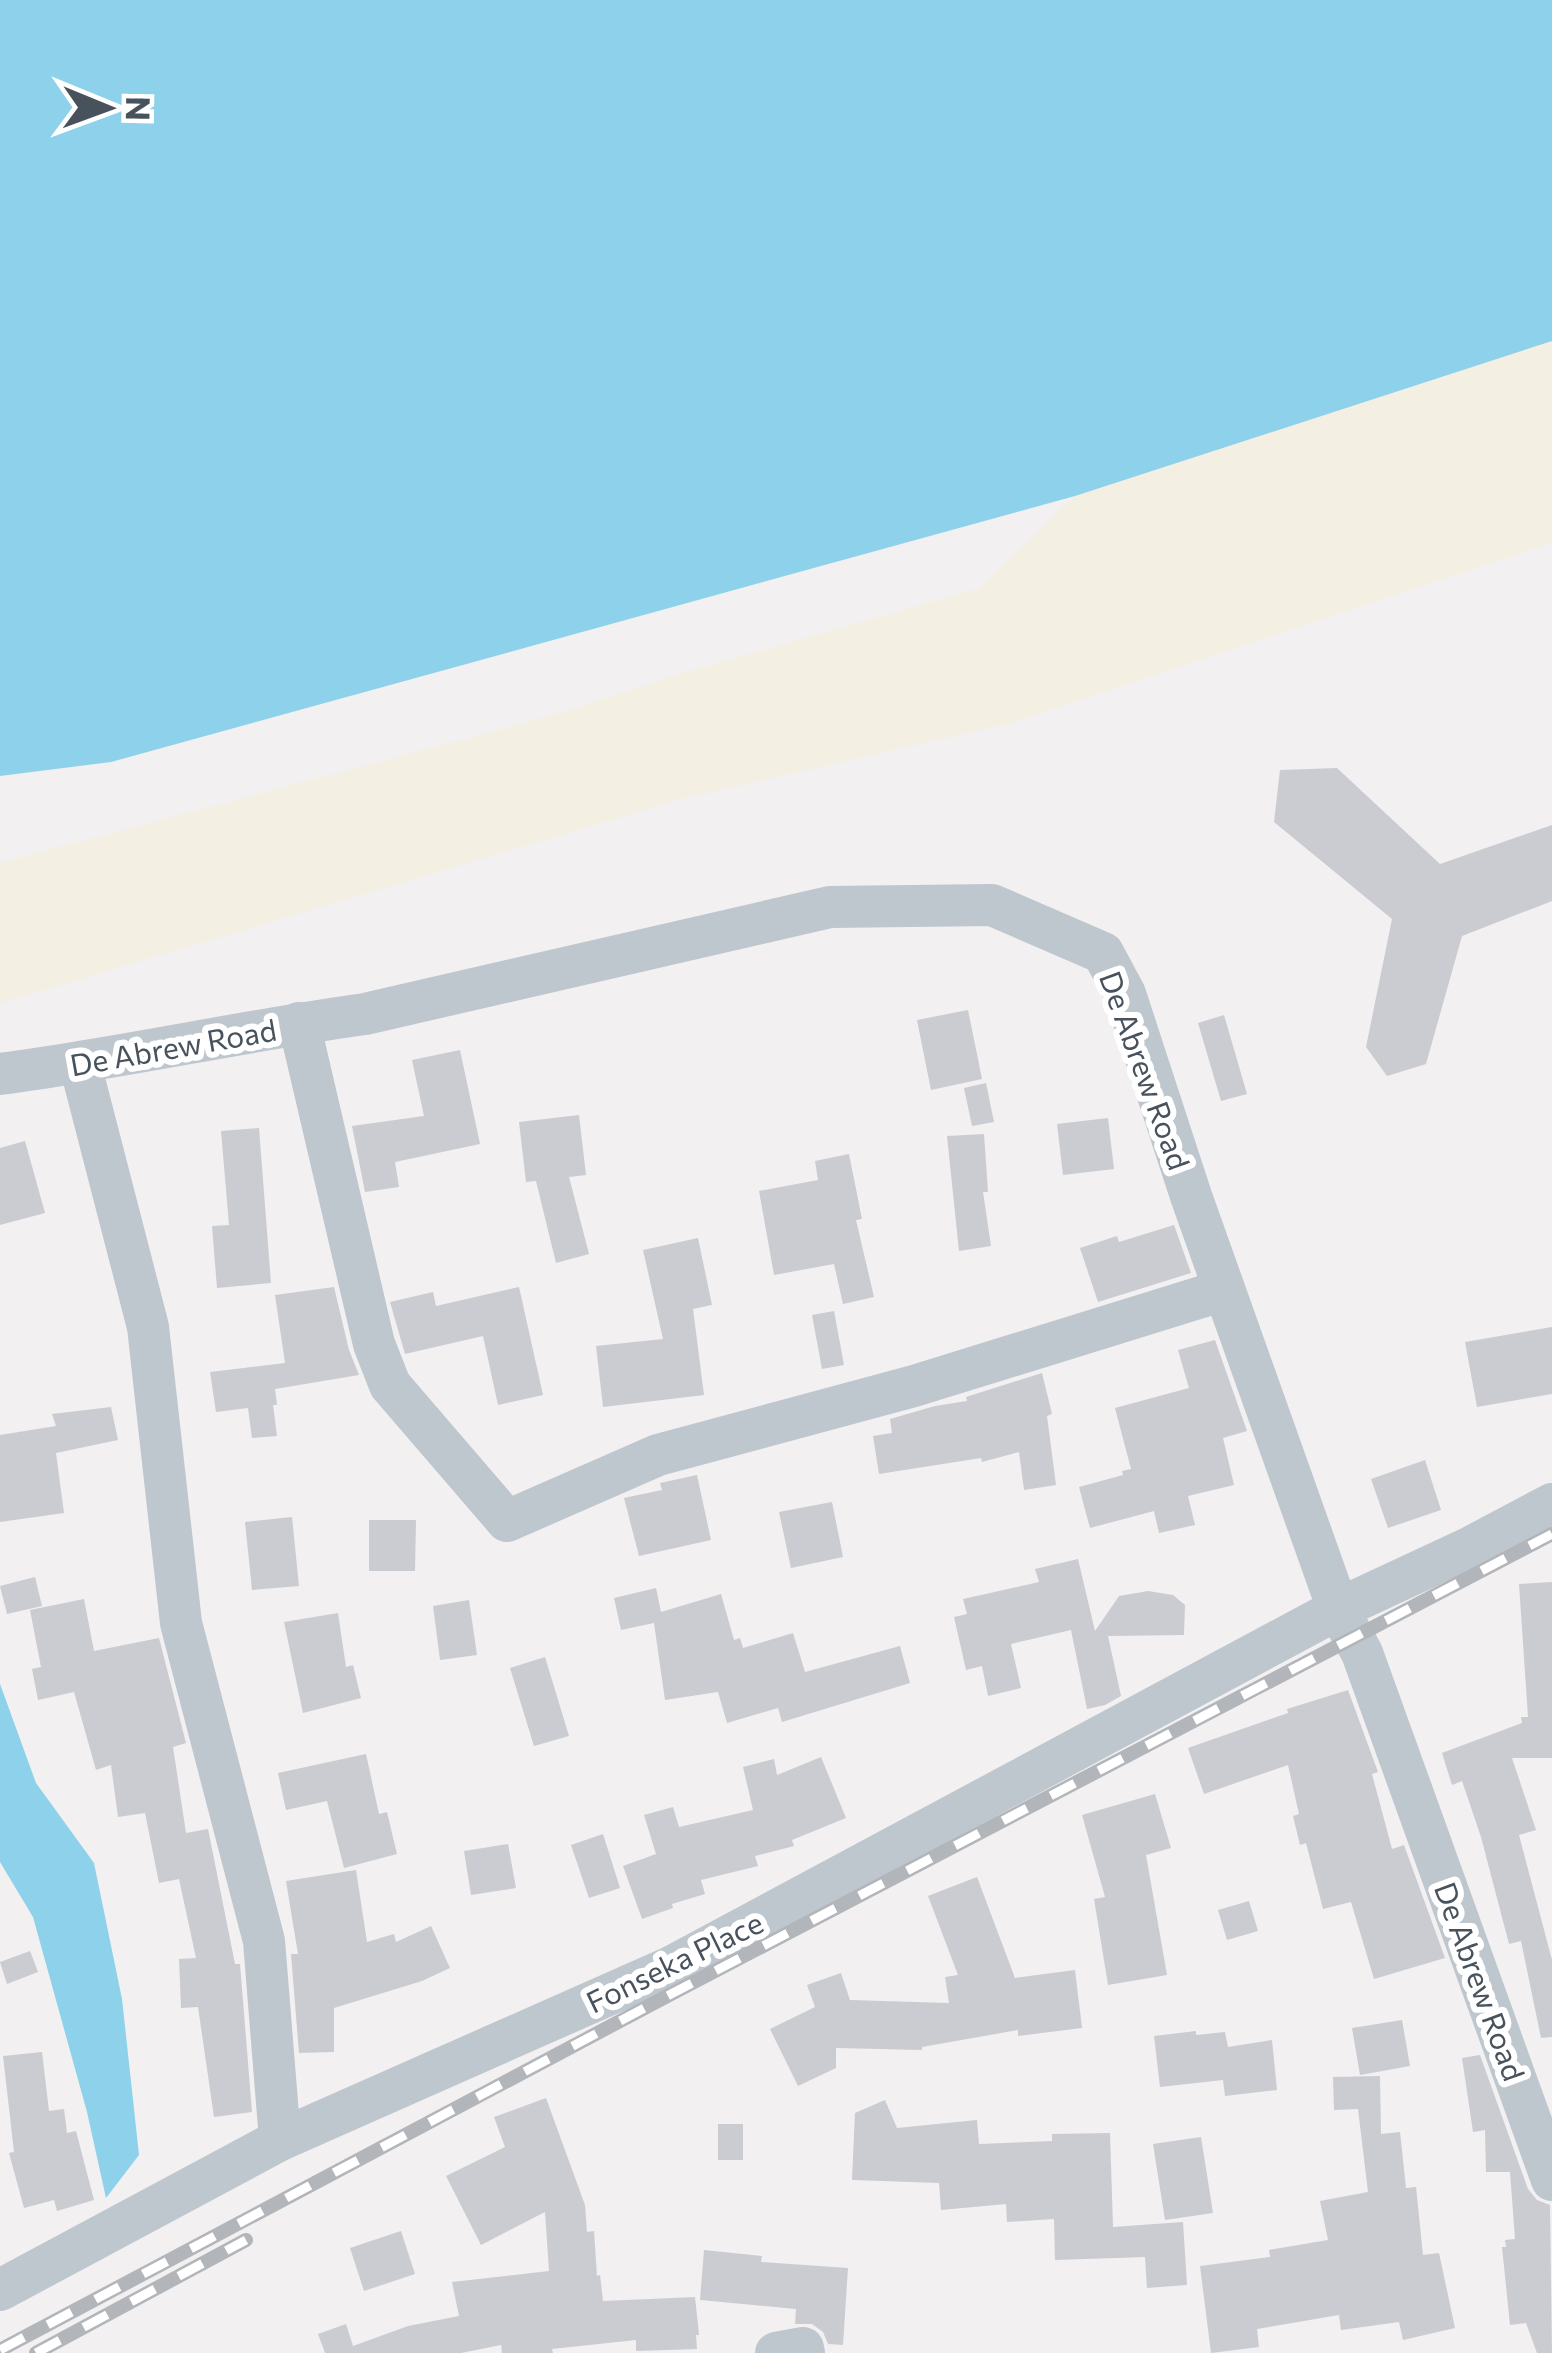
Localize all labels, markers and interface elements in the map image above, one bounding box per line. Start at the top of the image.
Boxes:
north arrow [48,48,168,168]
text: N [119,96,160,121]
street label: De Abrew Road [1093,966,1199,1174]
street label: De Abrew Road [67,1010,279,1082]
street label: De Abrew Road [1428,1877,1534,2085]
street label: Fonseka Place [580,1902,768,2020]

